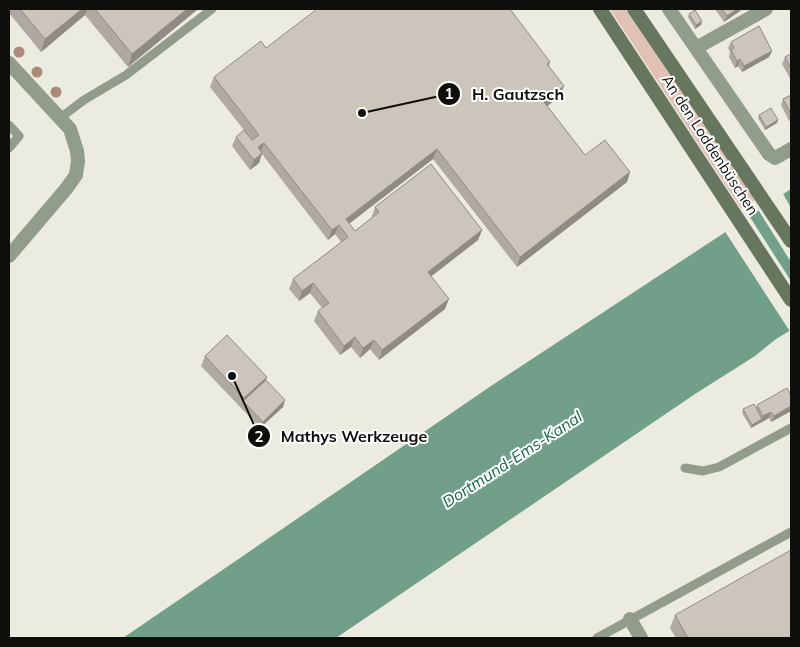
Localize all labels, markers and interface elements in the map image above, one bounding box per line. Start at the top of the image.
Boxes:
street label: An den Loddenbüschen [658,71,763,218]
callout: H. Gautzsch [437,78,574,109]
text: 1 [444,84,454,103]
text: H. Gautzsch [472,84,564,104]
water label: Dortmund-Ems-Kanal [438,406,586,512]
callout: Mathys Werkzeuge [246,421,438,452]
text: Mathys Werkzeuge [281,426,427,446]
text: 2 [254,427,264,446]

